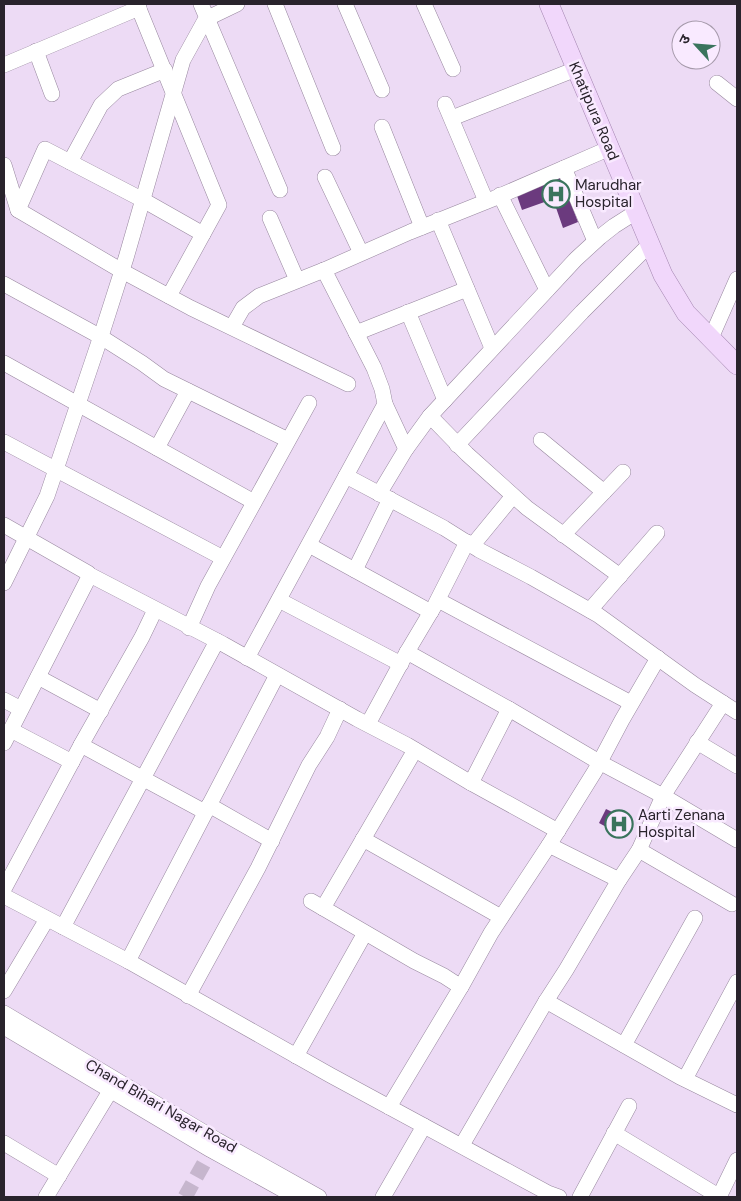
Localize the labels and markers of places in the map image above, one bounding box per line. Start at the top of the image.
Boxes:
place label: Marudhar Hospital [575,175,642,212]
hospital icon: Marudhar Hospital [541,179,571,209]
place label: Aarti Zenana Hospital [638,805,725,842]
hospital icon: Aarti Zenana Hospital [604,809,634,839]

